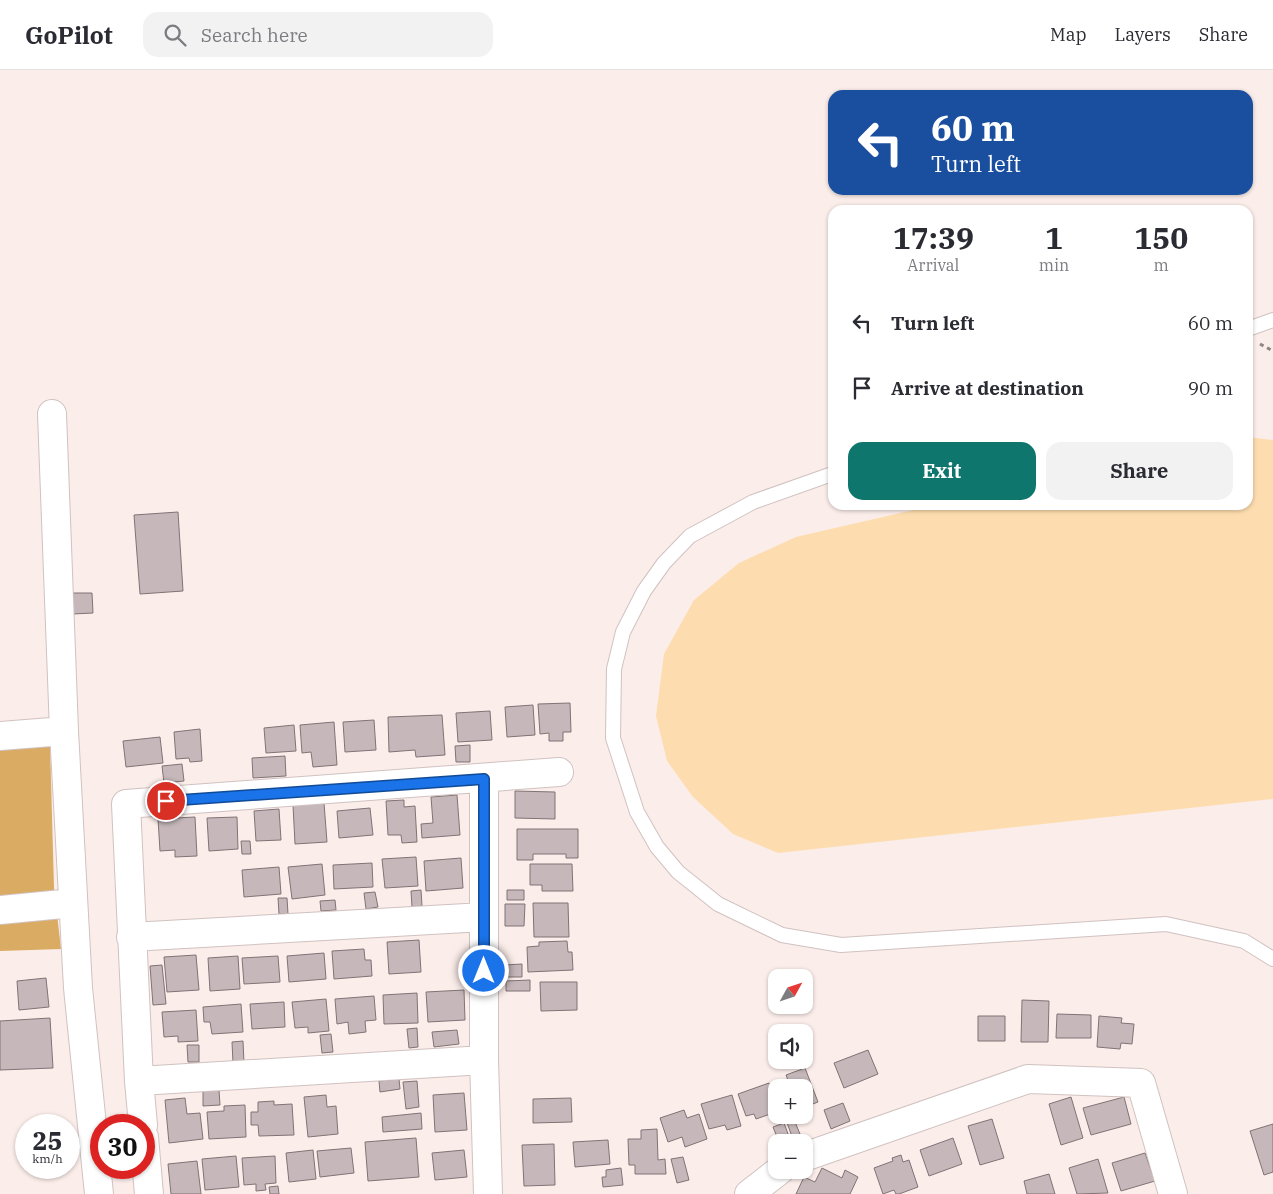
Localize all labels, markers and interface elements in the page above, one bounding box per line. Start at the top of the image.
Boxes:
search box [143,12,493,57]
text: GoPilot [25,19,113,51]
icon: search [161,21,189,49]
text: Search here [201,23,308,47]
text: Map [1050,23,1087,46]
text: Layers [1115,23,1171,46]
text: Share [1199,23,1248,46]
text: 60 m [931,105,1015,151]
icon: left [848,110,913,175]
text: Turn left [931,149,1021,178]
text: 17:39 [893,218,974,257]
text: 1 [1045,218,1063,257]
text: 150 [1134,218,1188,257]
text: Arrival [907,255,959,275]
text: min [1039,255,1069,275]
text: m [1154,255,1169,275]
icon: left [848,309,876,337]
text: Turn left [891,311,974,335]
text: 60 m [1188,311,1233,335]
icon: arrive [848,374,876,402]
text: Arrive at destination [891,376,1084,400]
text: 90 m [1188,376,1233,400]
button: Exit [848,442,1036,500]
button: Share [1046,442,1233,500]
pin [145,780,187,822]
icon: arrive [152,787,180,815]
position arrow [457,944,509,996]
north arrow [768,969,812,1014]
map controls [768,969,813,1179]
button: sound [768,1024,813,1069]
button: + [768,1079,813,1124]
speed limit sign: 30 [90,1114,155,1179]
text: 25 [32,1124,63,1157]
button: − [768,1134,813,1179]
text: km/h [32,1151,63,1166]

